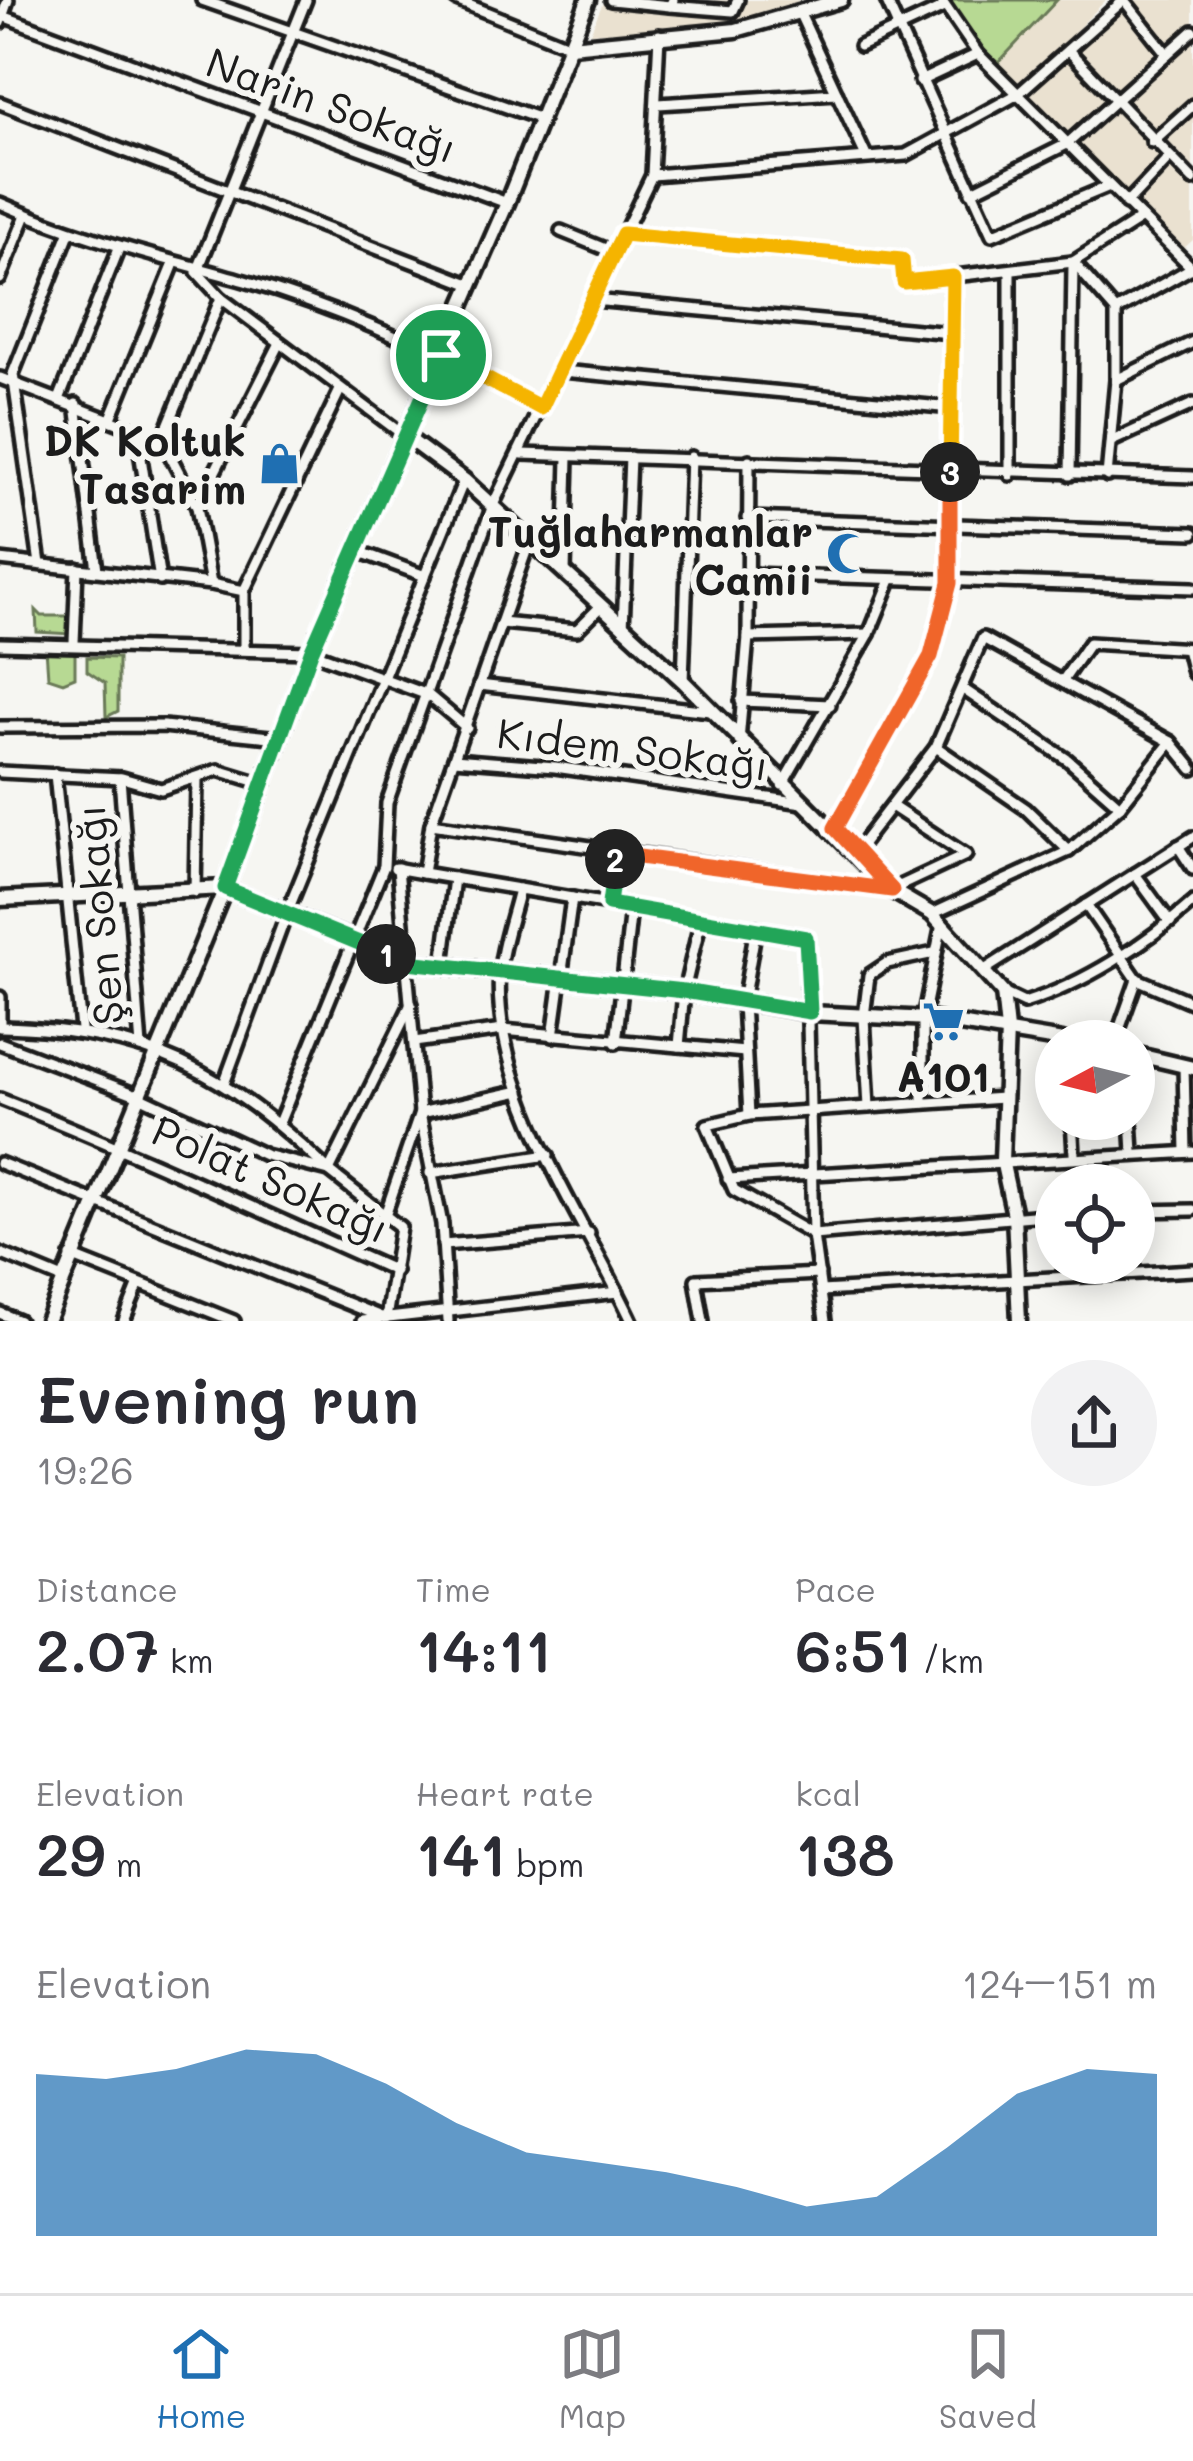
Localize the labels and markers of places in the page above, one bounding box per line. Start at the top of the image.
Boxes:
pin [390,304,492,406]
place label: DK Koltuk Tasarim [43,412,246,515]
shop icon: DK Koltuk Tasarim [257,440,303,486]
pin: 3 [920,442,980,502]
place label: Tuğlaharmanlar Camii [488,503,813,606]
mosque icon: Tuğlaharmanlar Camii [824,531,870,577]
pin: 2 [585,829,645,889]
pin: 1 [356,924,416,984]
supermarket icon: A101 [920,998,966,1044]
place label: A101 [896,1048,990,1103]

